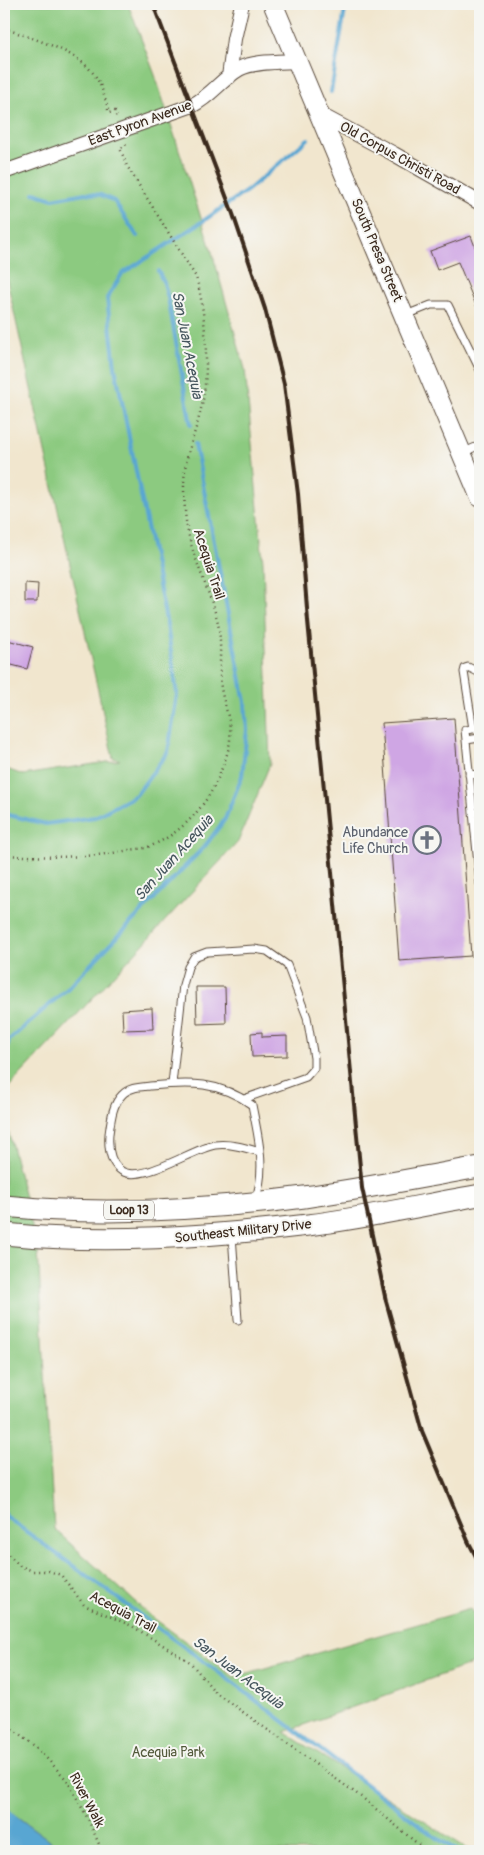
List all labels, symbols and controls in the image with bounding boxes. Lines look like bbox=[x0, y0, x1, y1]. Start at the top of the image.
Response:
street label: East Pyron Avenue bbox=[86, 96, 194, 150]
street label: Old Corpus Christi Road bbox=[337, 118, 463, 198]
street label: South Presa Street bbox=[348, 196, 407, 305]
water label: San Juan Acequia bbox=[167, 290, 207, 401]
street label: Acequia Trail bbox=[190, 526, 228, 602]
water label: San Juan Acequia bbox=[130, 810, 218, 905]
place label: Abundance Life Church bbox=[342, 824, 408, 857]
church icon: Abundance Life Church bbox=[412, 825, 442, 855]
road number: Loop 13 bbox=[104, 1200, 154, 1220]
street label: Southeast Military Drive bbox=[174, 1215, 312, 1247]
street label: Acequia Trail bbox=[87, 1587, 159, 1637]
water label: San Juan Acequia bbox=[189, 1633, 288, 1714]
park label: Acequia Park bbox=[131, 1744, 205, 1761]
street label: River Walk bbox=[65, 1770, 109, 1831]

